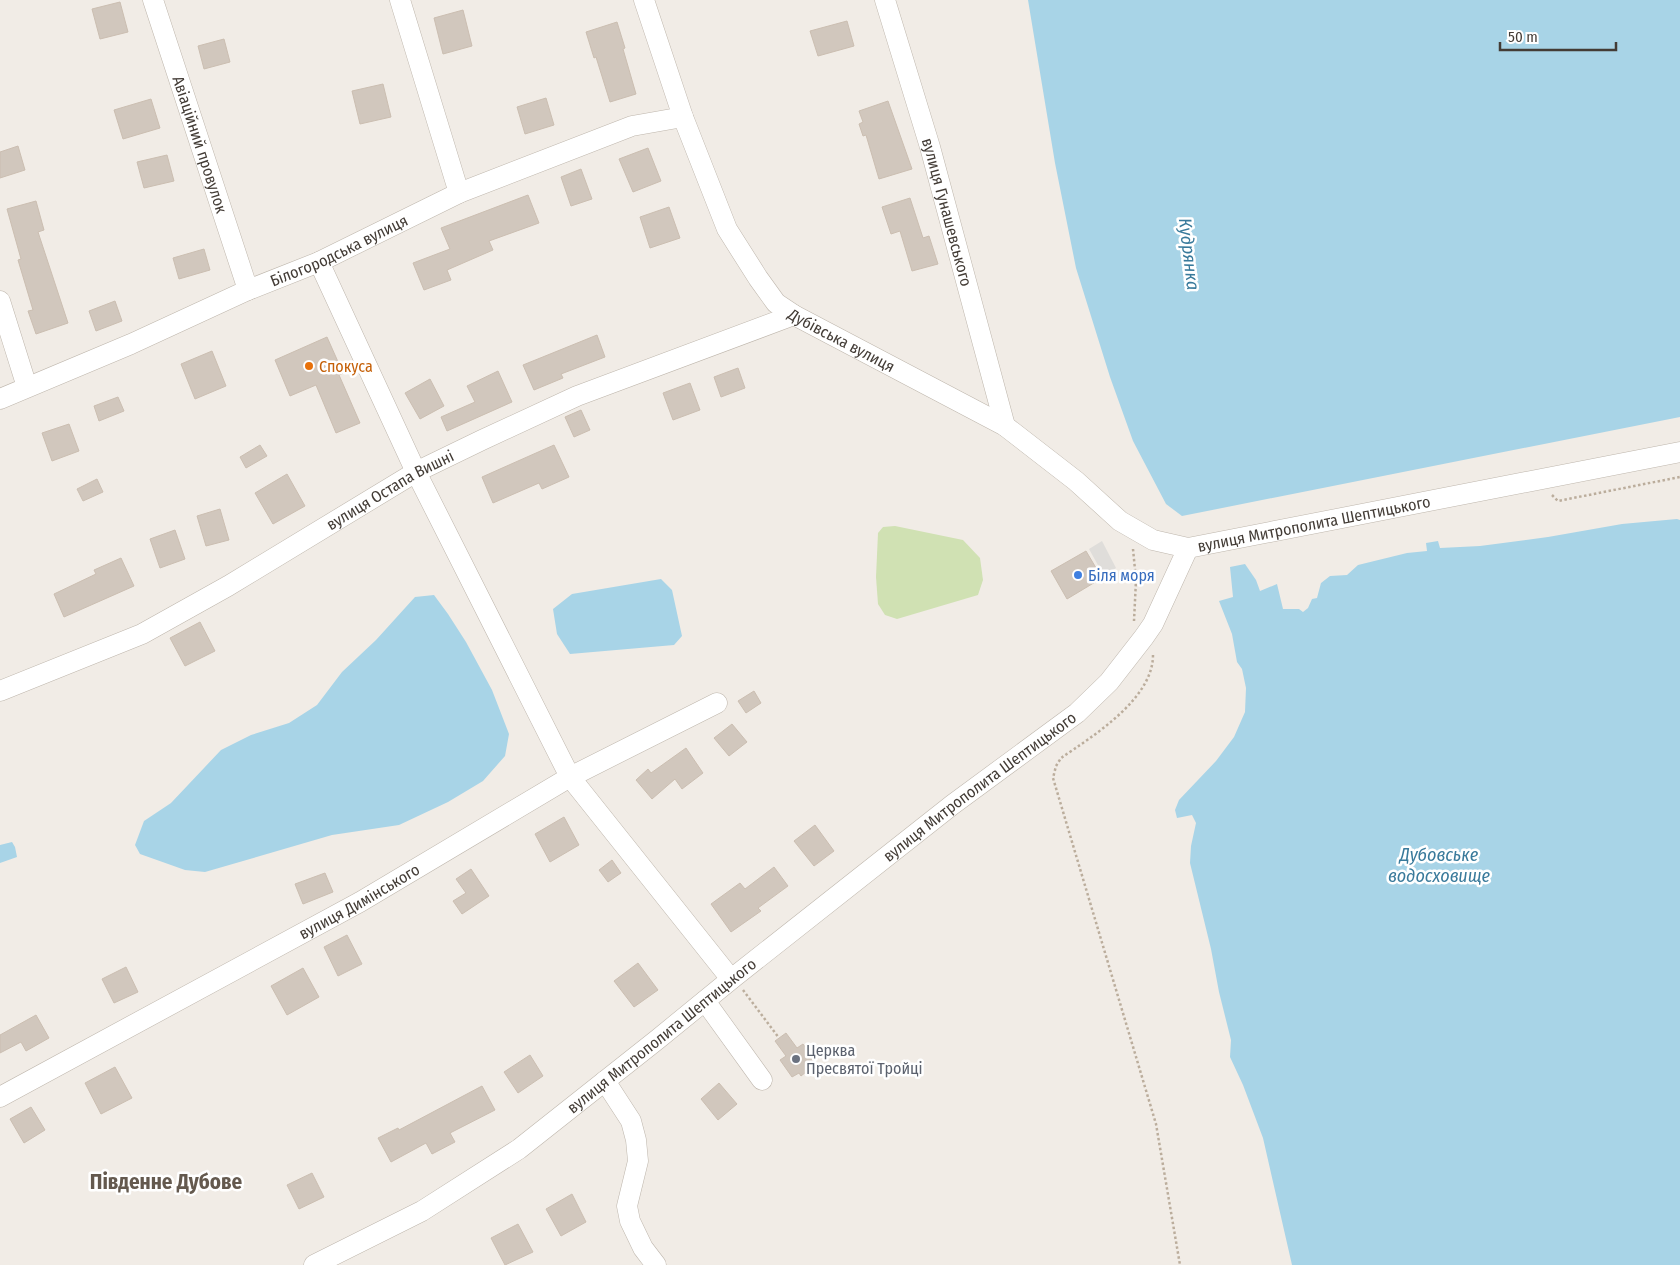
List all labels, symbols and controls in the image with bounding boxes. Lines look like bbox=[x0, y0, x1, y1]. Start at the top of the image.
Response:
scale bar bbox=[1500, 20, 1616, 52]
text: 50 m bbox=[1508, 28, 1538, 46]
street label: Авіаційний провулок bbox=[169, 73, 232, 216]
street label: вулиця Гунашевського bbox=[918, 135, 977, 288]
street label: Білогородська вулиця bbox=[267, 210, 411, 290]
water label: Кудрянка bbox=[1174, 217, 1204, 291]
street label: Дубівська вулиця bbox=[784, 304, 898, 376]
place label: Спокуса bbox=[319, 357, 373, 376]
marker: Спокуса bbox=[303, 360, 315, 372]
street label: вулиця Остапа Вишні bbox=[323, 446, 457, 534]
street label: вулиця Митрополита Шептицького bbox=[1196, 491, 1432, 555]
place label: Біля моря bbox=[1088, 566, 1155, 585]
marker: Біля моря bbox=[1072, 569, 1084, 581]
street label: вулиця Митрополита Шептицького bbox=[879, 708, 1080, 865]
water label: Дубовське водосховище bbox=[1388, 844, 1490, 887]
street label: вулиця Димінського bbox=[295, 859, 423, 943]
street label: вулиця Митрополита Шептицького bbox=[563, 954, 760, 1117]
place label: Церква Пресвятої Тройці bbox=[806, 1041, 923, 1078]
marker: Церква Пресвятої Тройці bbox=[790, 1053, 802, 1065]
district label: Південне Дубове bbox=[90, 1169, 243, 1195]

